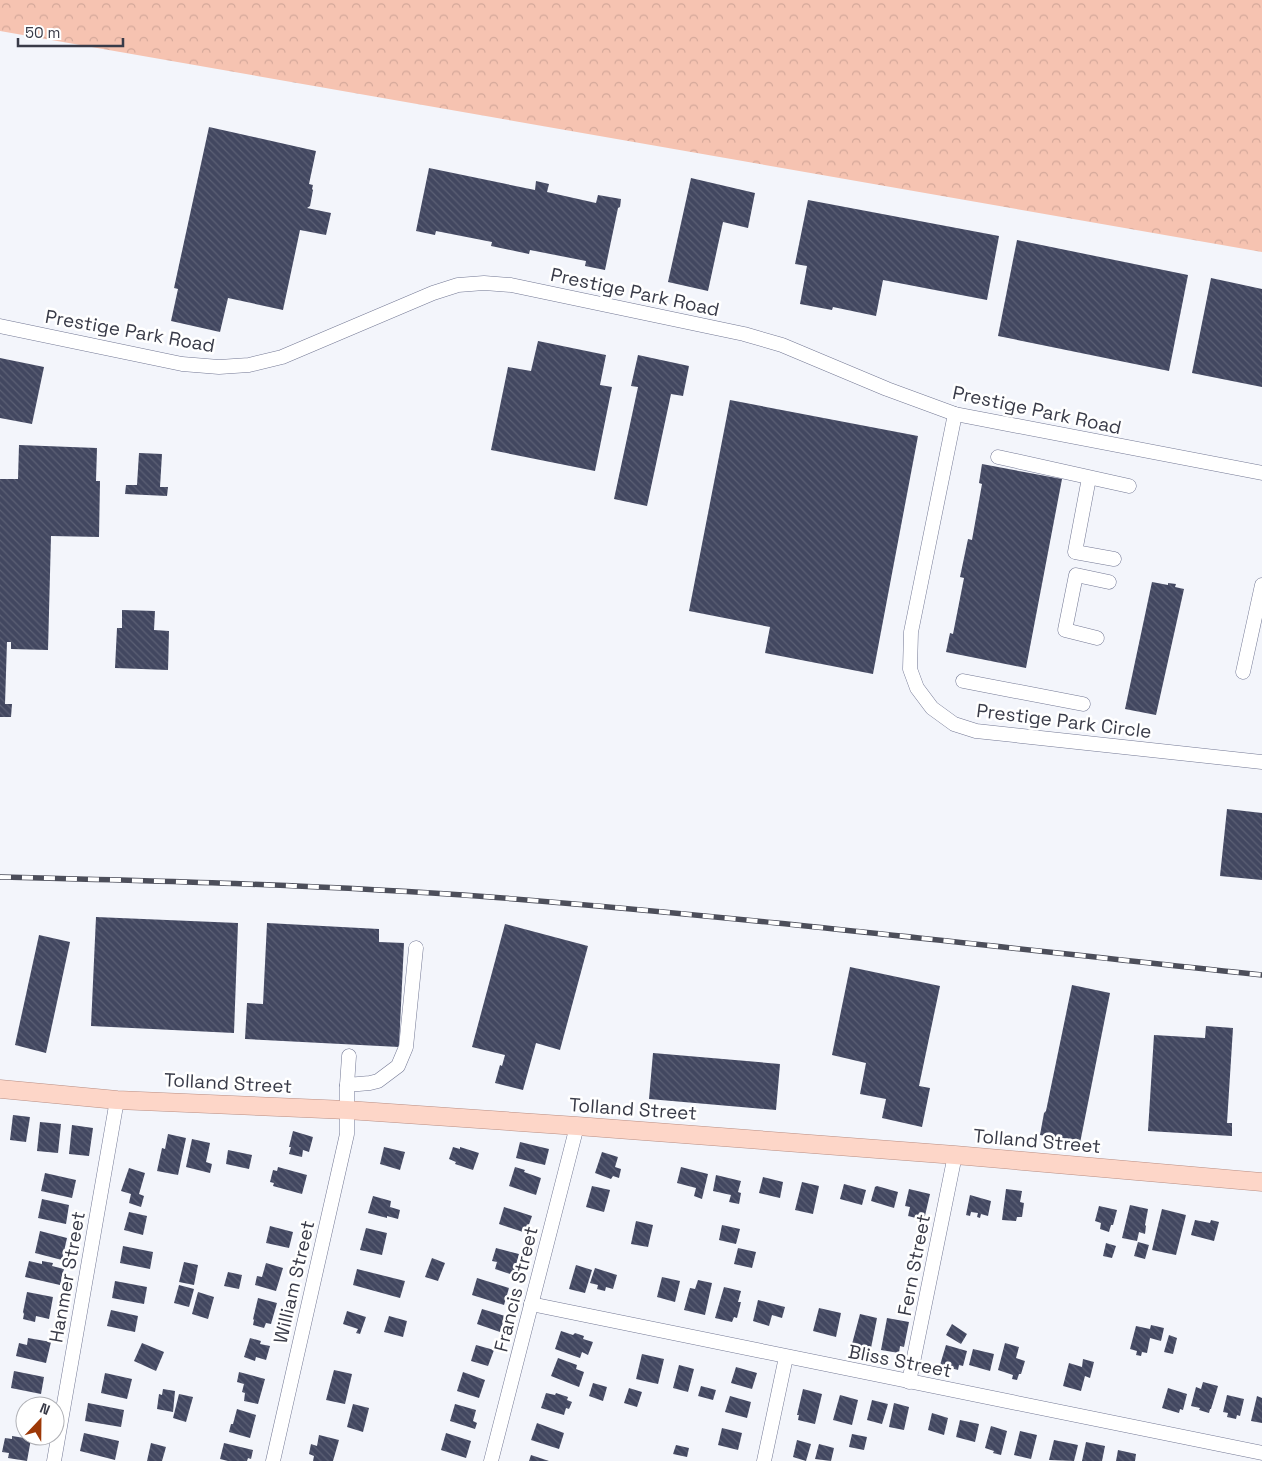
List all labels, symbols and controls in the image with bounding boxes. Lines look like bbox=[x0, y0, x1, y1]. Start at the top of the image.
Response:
scale bar bbox=[18, 15, 122, 47]
text: 50 m bbox=[25, 23, 60, 42]
street label: Prestige Park Road bbox=[548, 262, 722, 322]
street label: Prestige Park Road bbox=[43, 304, 217, 358]
street label: Prestige Park Road bbox=[950, 380, 1124, 440]
street label: Prestige Park Circle bbox=[975, 698, 1153, 744]
street label: Tolland Street bbox=[163, 1067, 293, 1099]
street label: Tolland Street bbox=[568, 1092, 698, 1126]
street label: Tolland Street bbox=[972, 1123, 1102, 1159]
street label: Hanmer Street bbox=[43, 1209, 91, 1345]
street label: Fern Street bbox=[892, 1212, 936, 1318]
street label: William Street bbox=[268, 1218, 320, 1346]
street label: Francis Street bbox=[488, 1224, 544, 1354]
street label: Bliss Street bbox=[846, 1339, 954, 1383]
north arrow bbox=[15, 1396, 65, 1446]
text: N bbox=[37, 1399, 53, 1419]

